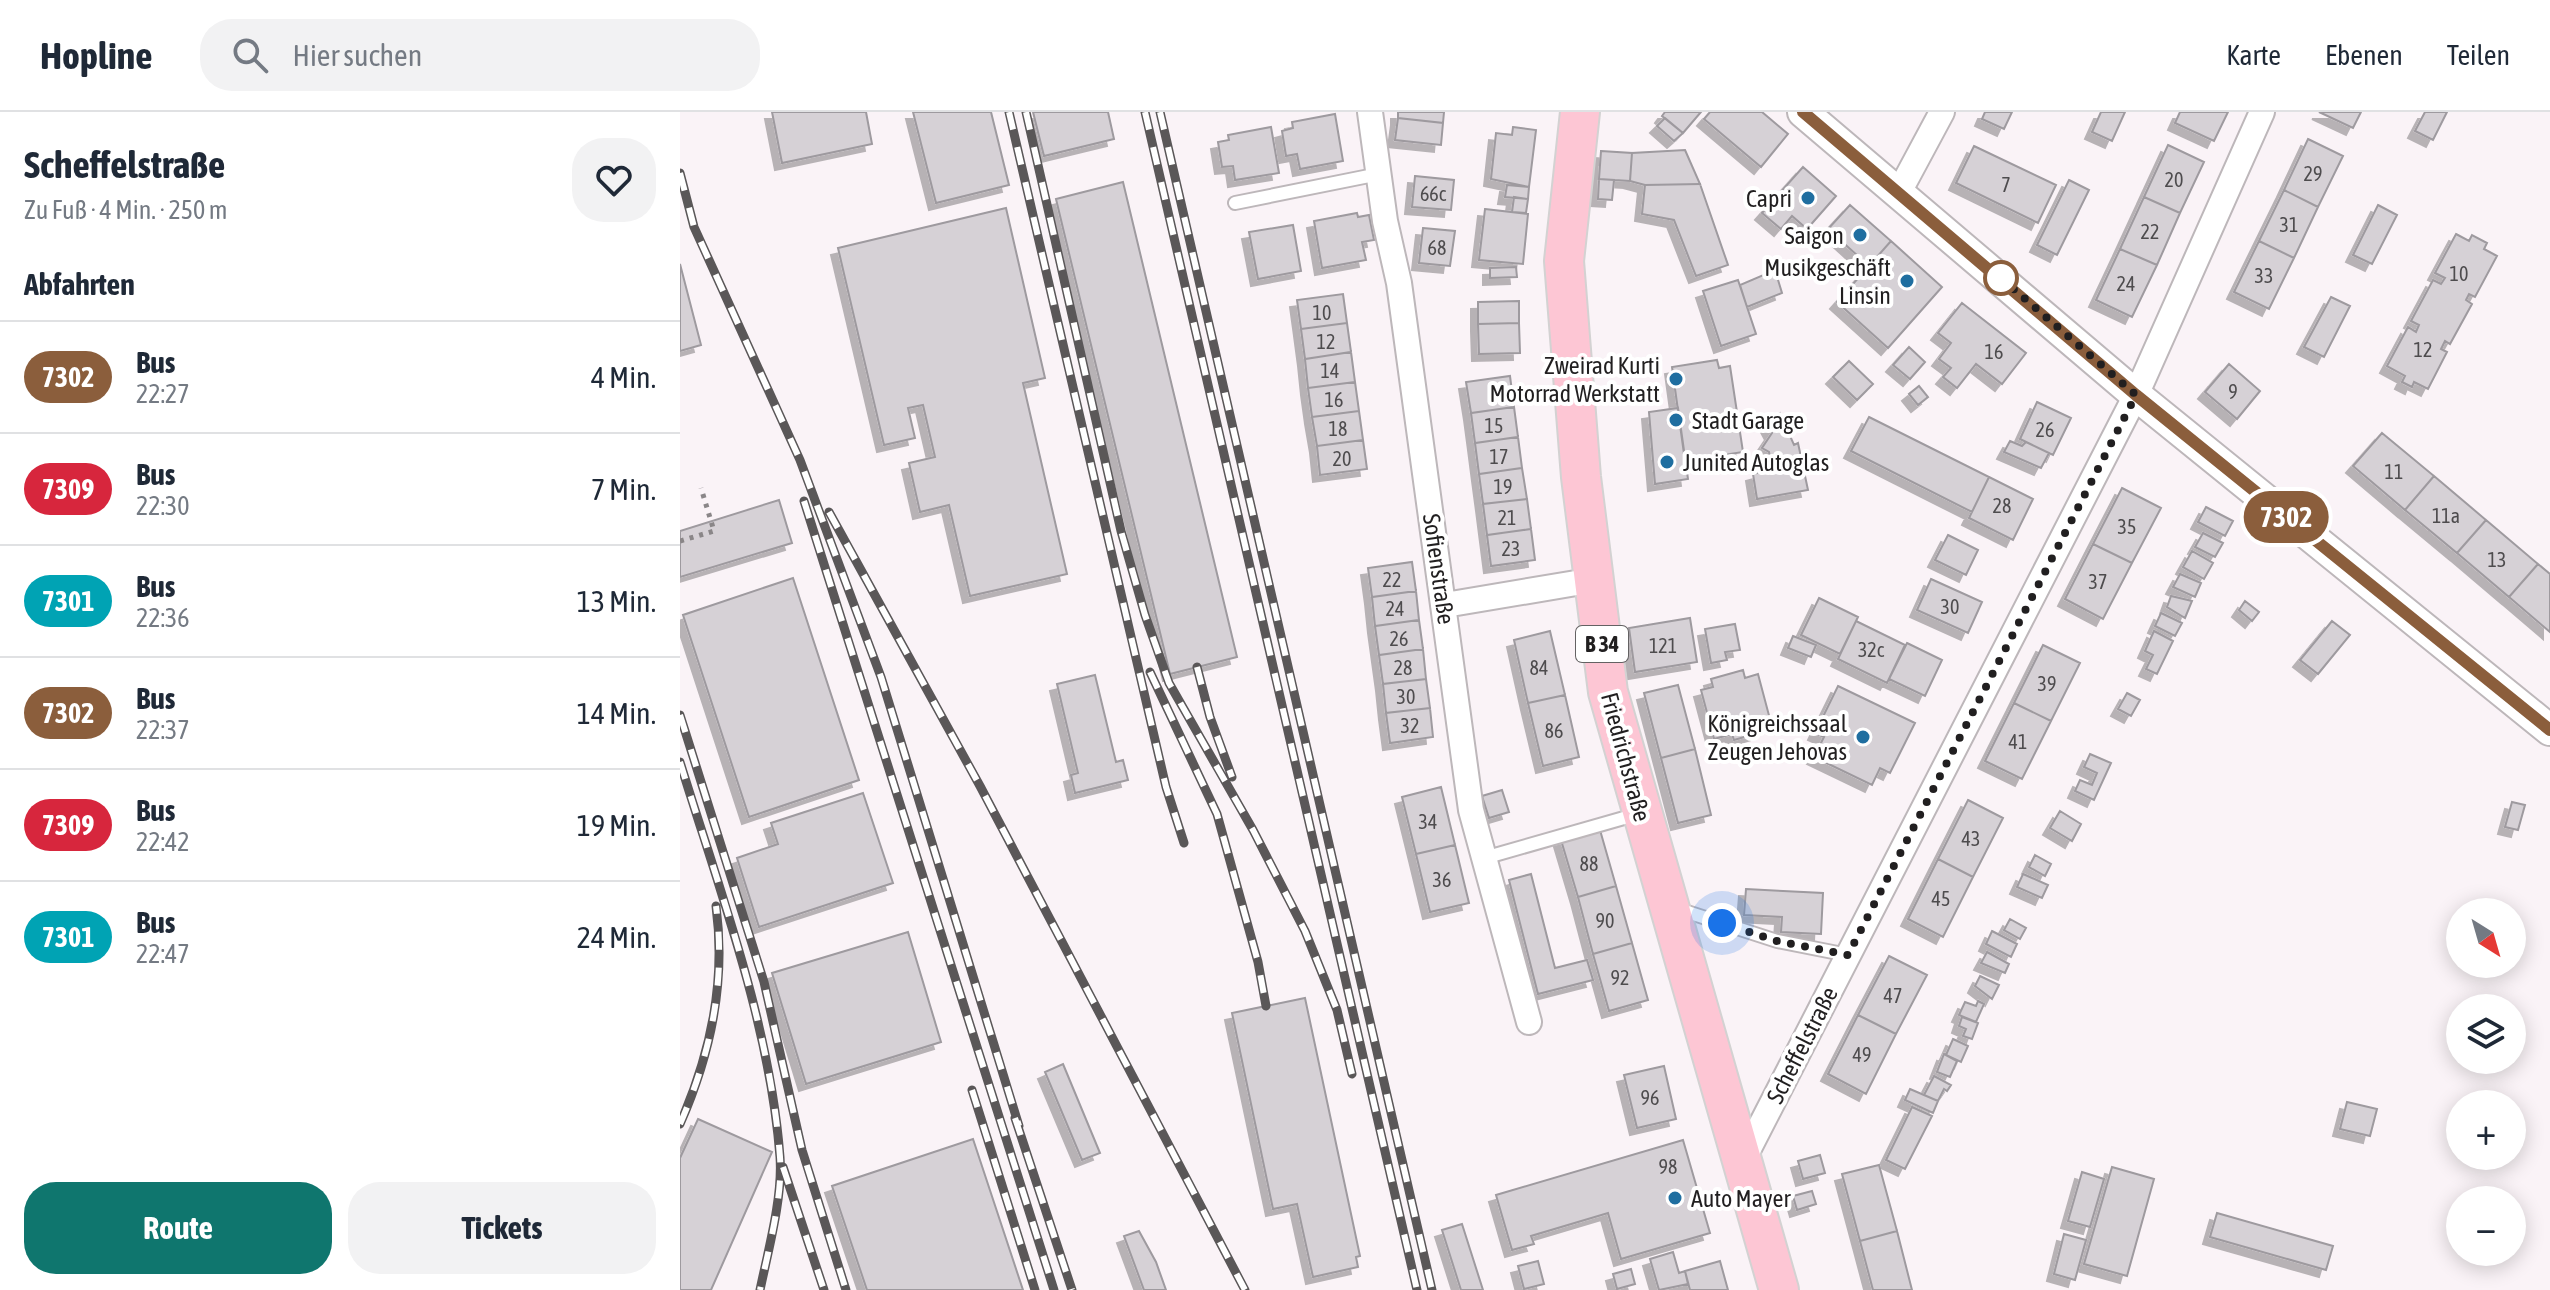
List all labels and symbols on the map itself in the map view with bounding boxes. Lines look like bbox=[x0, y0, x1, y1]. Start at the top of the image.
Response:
house number: 29 bbox=[2304, 162, 2322, 185]
house number: 20 bbox=[2165, 168, 2183, 191]
house number: 7 bbox=[2001, 173, 2011, 196]
house number: 66c bbox=[1420, 182, 1447, 205]
place label: Capri bbox=[1746, 185, 1792, 212]
marker: Capri bbox=[1799, 189, 1817, 207]
house number: 31 bbox=[2280, 213, 2298, 236]
house number: 22 bbox=[2141, 220, 2159, 243]
place label: Saigon bbox=[1784, 222, 1844, 249]
marker: Saigon bbox=[1851, 226, 1869, 244]
house number: 68 bbox=[1428, 236, 1446, 259]
place label: Musikgeschäft Linsin bbox=[1764, 254, 1891, 309]
unlabelled marker bbox=[1984, 261, 2018, 295]
house number: 10 bbox=[2450, 262, 2468, 285]
house number: 33 bbox=[2255, 264, 2273, 287]
marker: Musikgeschäft Linsin bbox=[1898, 272, 1916, 290]
house number: 24 bbox=[2117, 272, 2135, 295]
house number: 10 bbox=[1313, 301, 1331, 324]
house number: 12 bbox=[1317, 330, 1335, 353]
house number: 12 bbox=[2414, 338, 2432, 361]
house number: 16 bbox=[1985, 340, 2003, 363]
place label: Zweirad Kurti Motorrad Werkstatt bbox=[1490, 352, 1660, 407]
house number: 14 bbox=[1321, 359, 1339, 382]
marker: Zweirad Kurti Motorrad Werkstatt bbox=[1667, 370, 1685, 388]
house number: 9 bbox=[2228, 380, 2238, 403]
house number: 16 bbox=[1325, 388, 1343, 411]
place label: Stadt Garage bbox=[1692, 407, 1804, 434]
marker: Stadt Garage bbox=[1667, 411, 1685, 429]
house number: 15 bbox=[1485, 414, 1503, 437]
house number: 18 bbox=[1329, 417, 1347, 440]
house number: 26 bbox=[2036, 418, 2054, 441]
house number: 17 bbox=[1490, 445, 1508, 468]
house number: 20 bbox=[1333, 447, 1351, 470]
place label: Junited Autoglas bbox=[1683, 449, 1829, 476]
marker: Junited Autoglas bbox=[1658, 453, 1676, 471]
house number: 11 bbox=[2385, 460, 2403, 483]
house number: 19 bbox=[1494, 475, 1512, 498]
line badge: 7302 bbox=[2230, 491, 2342, 543]
house number: 28 bbox=[1993, 494, 2011, 517]
house number: 11a bbox=[2432, 504, 2460, 527]
house number: 21 bbox=[1498, 506, 1516, 529]
street label: Sofienstraße bbox=[1418, 512, 1460, 626]
house number: 35 bbox=[2118, 515, 2136, 538]
house number: 23 bbox=[1502, 537, 1520, 560]
house number: 13 bbox=[2488, 548, 2506, 571]
house number: 22 bbox=[1383, 568, 1401, 591]
house number: 37 bbox=[2089, 570, 2107, 593]
house number: 30 bbox=[1941, 595, 1959, 618]
house number: 24 bbox=[1386, 597, 1404, 620]
road number: B 34 bbox=[1576, 626, 1628, 662]
house number: 26 bbox=[1390, 627, 1408, 650]
house number: 121 bbox=[1649, 634, 1677, 657]
house number: 32c bbox=[1858, 638, 1885, 661]
house number: 28 bbox=[1394, 656, 1412, 679]
house number: 84 bbox=[1530, 656, 1548, 679]
house number: 39 bbox=[2038, 672, 2056, 695]
house number: 30 bbox=[1397, 685, 1415, 708]
street label: Friedrichstraße bbox=[1596, 690, 1656, 824]
place label: Königreichssaal Zeugen Jehovas bbox=[1707, 710, 1848, 765]
house number: 32 bbox=[1401, 714, 1419, 737]
house number: 86 bbox=[1545, 719, 1563, 742]
marker: Königreichssaal Zeugen Jehovas bbox=[1854, 728, 1872, 746]
house number: 41 bbox=[2009, 730, 2027, 753]
house number: 34 bbox=[1419, 810, 1437, 833]
house number: 43 bbox=[1962, 827, 1980, 850]
house number: 88 bbox=[1580, 852, 1598, 875]
house number: 36 bbox=[1433, 868, 1451, 891]
house number: 45 bbox=[1932, 887, 1950, 910]
north arrow bbox=[2446, 898, 2526, 978]
your location bbox=[1702, 903, 1742, 943]
house number: 90 bbox=[1596, 909, 1614, 932]
house number: 92 bbox=[1611, 966, 1629, 989]
street label: Scheffelstraße bbox=[1761, 982, 1843, 1108]
house number: 47 bbox=[1884, 984, 1902, 1007]
house number: 49 bbox=[1853, 1043, 1871, 1066]
house number: 96 bbox=[1641, 1086, 1659, 1109]
house number: 98 bbox=[1659, 1155, 1677, 1178]
place label: Auto Mayer bbox=[1691, 1185, 1791, 1212]
marker: Auto Mayer bbox=[1666, 1189, 1684, 1207]

